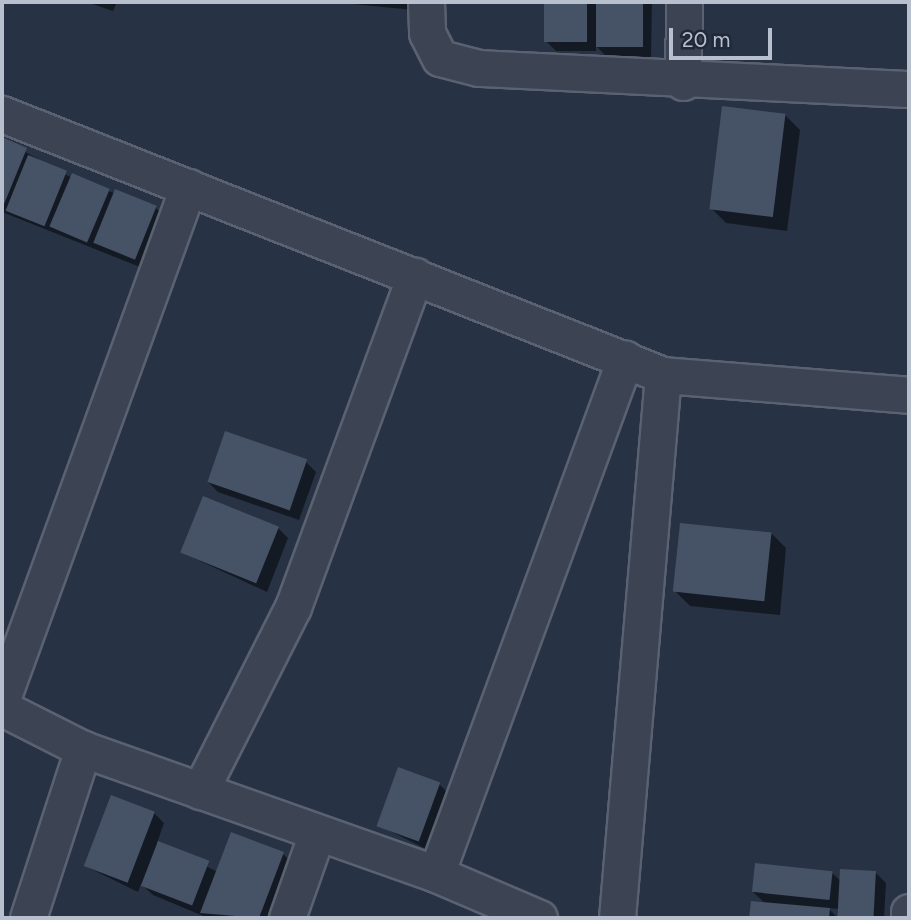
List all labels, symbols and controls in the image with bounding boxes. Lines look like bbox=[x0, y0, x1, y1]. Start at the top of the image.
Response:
scale bar bbox=[673, 14, 776, 58]
text: 20 m bbox=[682, 27, 730, 52]

